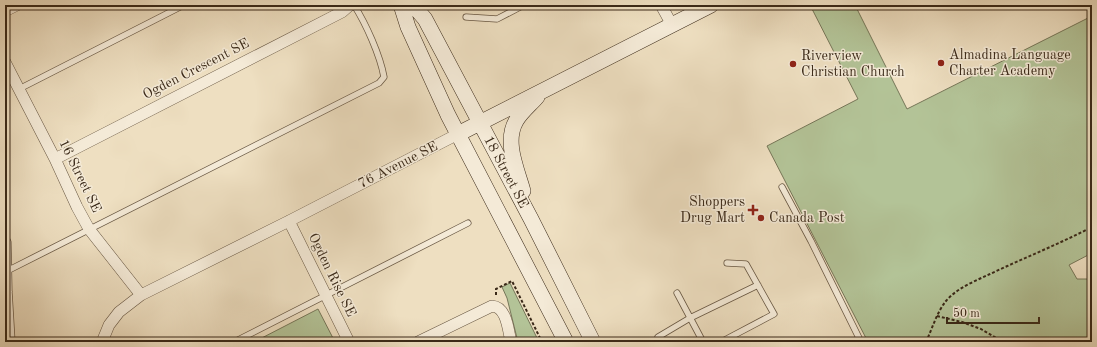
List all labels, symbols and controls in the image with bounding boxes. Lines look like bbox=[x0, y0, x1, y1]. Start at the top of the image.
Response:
street label: Ogden Crescent SE bbox=[140, 36, 252, 102]
place label: Almadina Language Charter Academy bbox=[949, 48, 1071, 78]
place label: Riverview Christian Church bbox=[801, 49, 905, 79]
marker: Almadina Language Charter Academy bbox=[936, 58, 946, 68]
marker: Riverview Christian Church bbox=[788, 59, 798, 69]
street label: 18 Street SE bbox=[481, 134, 531, 210]
street label: 16 Street SE bbox=[56, 137, 104, 215]
street label: 76 Avenue SE bbox=[356, 139, 440, 191]
place label: Shoppers Drug Mart bbox=[680, 195, 745, 225]
marker: Shoppers Drug Mart bbox=[748, 205, 758, 215]
place label: Canada Post bbox=[769, 211, 845, 225]
marker: Canada Post bbox=[756, 213, 766, 223]
street label: Ogden Rise SE bbox=[306, 231, 358, 319]
scale bar bbox=[947, 299, 1039, 325]
text: 50 m bbox=[953, 307, 980, 320]

